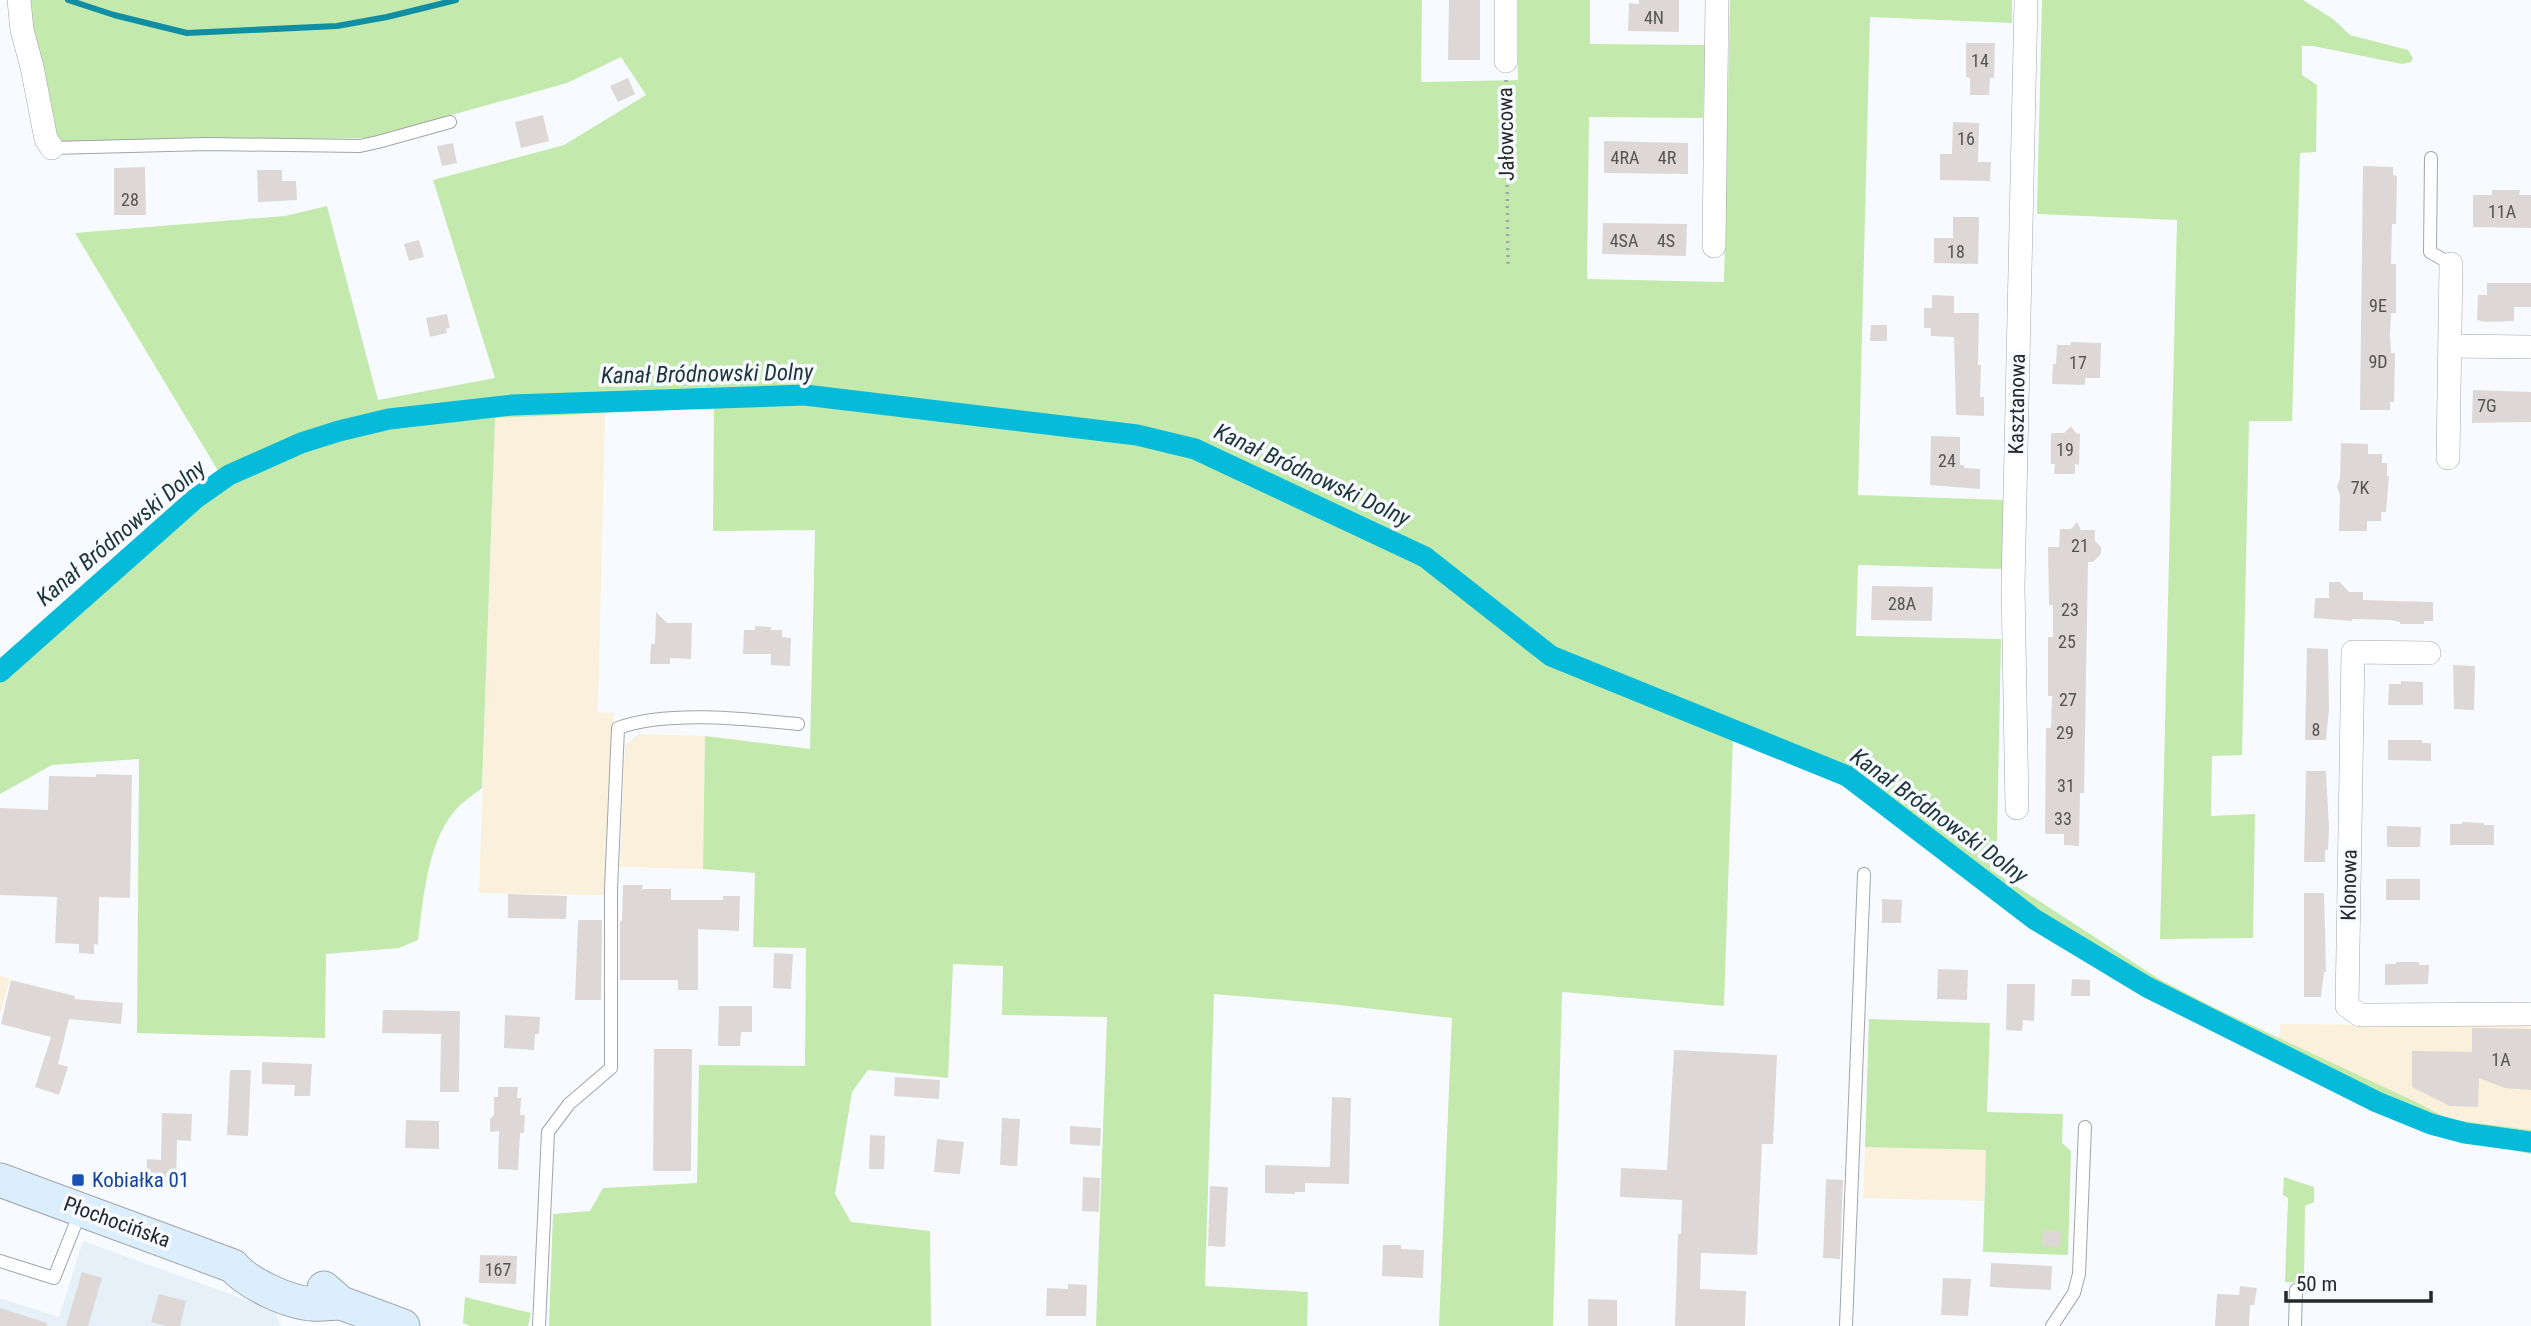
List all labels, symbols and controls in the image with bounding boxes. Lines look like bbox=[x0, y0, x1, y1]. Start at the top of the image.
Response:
house number: 4N bbox=[1644, 7, 1664, 28]
house number: 14 bbox=[1971, 50, 1989, 71]
street label: Jałowcowa bbox=[1493, 87, 1519, 181]
house number: 16 bbox=[1957, 128, 1975, 149]
house number: 4RA bbox=[1611, 147, 1640, 168]
house number: 4R bbox=[1658, 147, 1677, 168]
house number: 28 bbox=[121, 189, 139, 210]
house number: 11A bbox=[2488, 201, 2517, 222]
house number: 4SA bbox=[1610, 230, 1639, 251]
house number: 4S bbox=[1657, 230, 1675, 251]
house number: 18 bbox=[1947, 241, 1965, 262]
house number: 9E bbox=[2369, 295, 2387, 316]
house number: 9D bbox=[2368, 351, 2388, 372]
house number: 17 bbox=[2069, 352, 2087, 373]
street label: Kasztanowa bbox=[2004, 353, 2030, 455]
water label: Kanał Bródnowski Dolny bbox=[601, 359, 814, 389]
house number: 7G bbox=[2477, 395, 2497, 416]
water label: Kanał Bródnowski Dolny bbox=[1210, 418, 1415, 532]
house number: 19 bbox=[2056, 439, 2074, 460]
house number: 24 bbox=[1938, 450, 1956, 471]
water label: Kanał Bródnowski Dolny bbox=[31, 454, 212, 612]
house number: 7K bbox=[2351, 477, 2370, 498]
house number: 21 bbox=[2071, 535, 2089, 556]
house number: 28A bbox=[1888, 593, 1917, 614]
house number: 23 bbox=[2061, 599, 2079, 620]
house number: 25 bbox=[2058, 631, 2076, 652]
house number: 27 bbox=[2059, 689, 2077, 710]
house number: 8 bbox=[2312, 719, 2320, 740]
house number: 29 bbox=[2056, 722, 2074, 743]
water label: Kanał Bródnowski Dolny bbox=[1845, 743, 2033, 890]
house number: 31 bbox=[2057, 775, 2075, 796]
house number: 33 bbox=[2054, 808, 2072, 829]
street label: Klonowa bbox=[2336, 849, 2362, 921]
house number: 1A bbox=[2491, 1049, 2511, 1070]
place label: Kobiałka 01 bbox=[92, 1168, 189, 1192]
marker: Kobiałka 01 bbox=[70, 1172, 86, 1188]
street label: Płochocińska bbox=[60, 1192, 174, 1252]
house number: 167 bbox=[485, 1259, 511, 1280]
scale bar bbox=[2286, 1260, 2431, 1304]
text: 50 m bbox=[2296, 1272, 2337, 1296]

